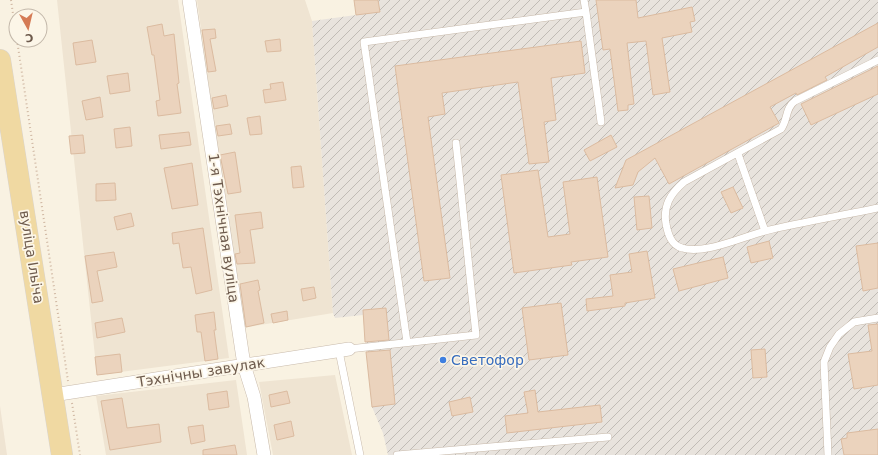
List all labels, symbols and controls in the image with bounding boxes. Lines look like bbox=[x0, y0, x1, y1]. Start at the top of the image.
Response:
north arrow bbox=[8, 8, 48, 48]
text: С bbox=[24, 30, 34, 44]
street label: 1-я Тэхнічная вуліца bbox=[206, 152, 242, 304]
street label: вуліца Ільіча bbox=[17, 209, 47, 305]
place label: Светофор bbox=[451, 352, 524, 368]
street label: Тэхнічны завулак bbox=[135, 354, 266, 390]
marker: Светофор bbox=[438, 355, 448, 365]

